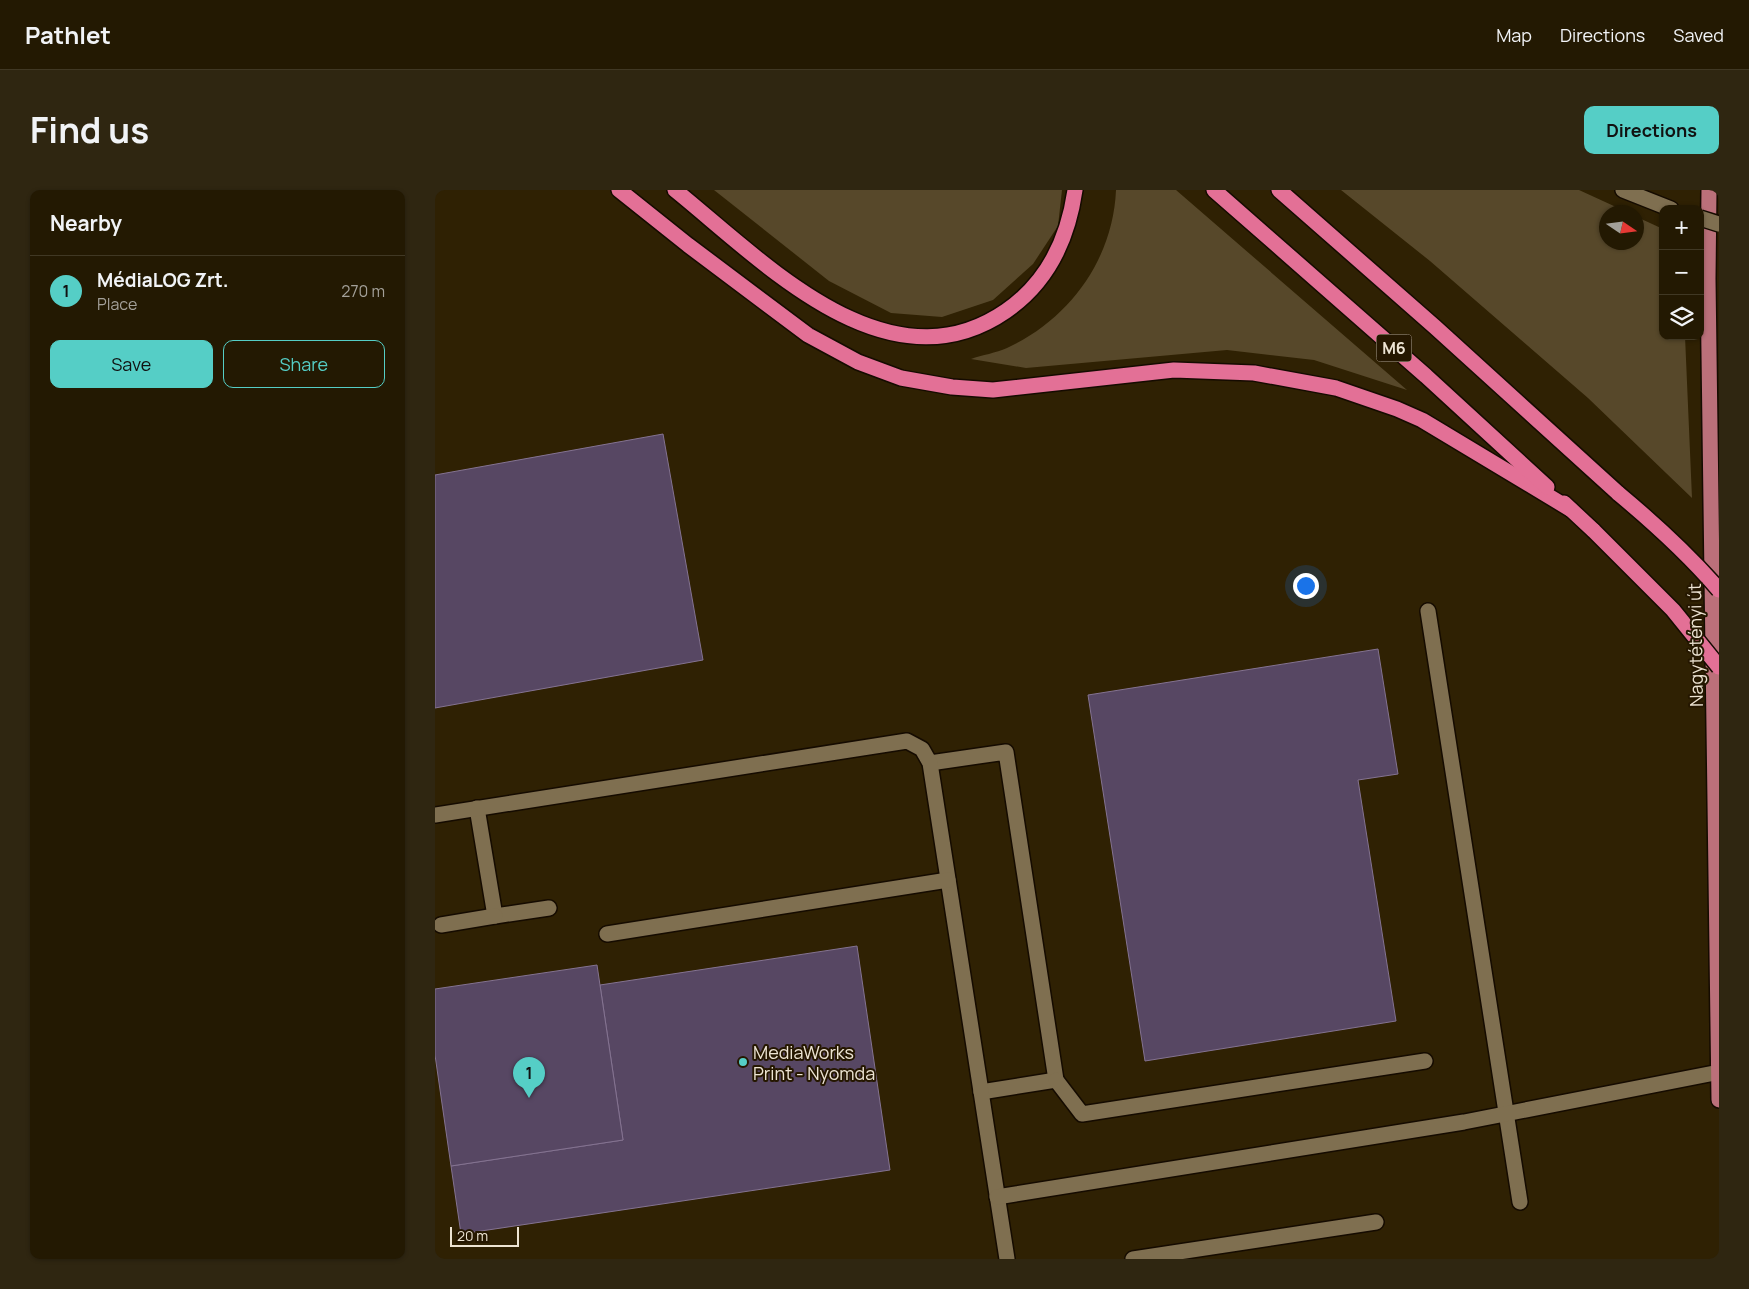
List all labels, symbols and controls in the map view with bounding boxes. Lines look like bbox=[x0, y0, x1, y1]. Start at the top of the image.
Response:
text: Pathlet bbox=[25, 18, 111, 51]
text: Map bbox=[1496, 23, 1532, 47]
text: Directions bbox=[1560, 23, 1645, 47]
text: Saved bbox=[1673, 23, 1724, 47]
text: Find us bbox=[30, 106, 149, 154]
button: Directions bbox=[1584, 106, 1719, 154]
north arrow bbox=[1599, 205, 1644, 250]
map controls bbox=[1659, 205, 1704, 340]
button: + bbox=[1659, 205, 1704, 250]
text: Nearby bbox=[50, 209, 122, 237]
button: − bbox=[1659, 250, 1704, 295]
text: MédiaLOG Zrt. bbox=[97, 267, 229, 293]
text: 1 bbox=[62, 280, 70, 302]
text: 270 m bbox=[341, 280, 385, 302]
text: Place bbox=[97, 293, 137, 315]
button: layers bbox=[1659, 295, 1704, 340]
road number: M6 bbox=[1377, 334, 1411, 362]
button: Save bbox=[50, 340, 213, 388]
button: Share bbox=[223, 340, 385, 388]
your location bbox=[1293, 573, 1319, 599]
street label: Nagytétényi út bbox=[1682, 583, 1708, 707]
place label: MediaWorks Print - Nyomda bbox=[753, 1040, 875, 1085]
marker: MediaWorks Print - Nyomda bbox=[737, 1056, 749, 1068]
pin: 1 bbox=[513, 1057, 545, 1098]
scale bar bbox=[450, 1224, 519, 1247]
text: 20 m bbox=[457, 1226, 488, 1245]

